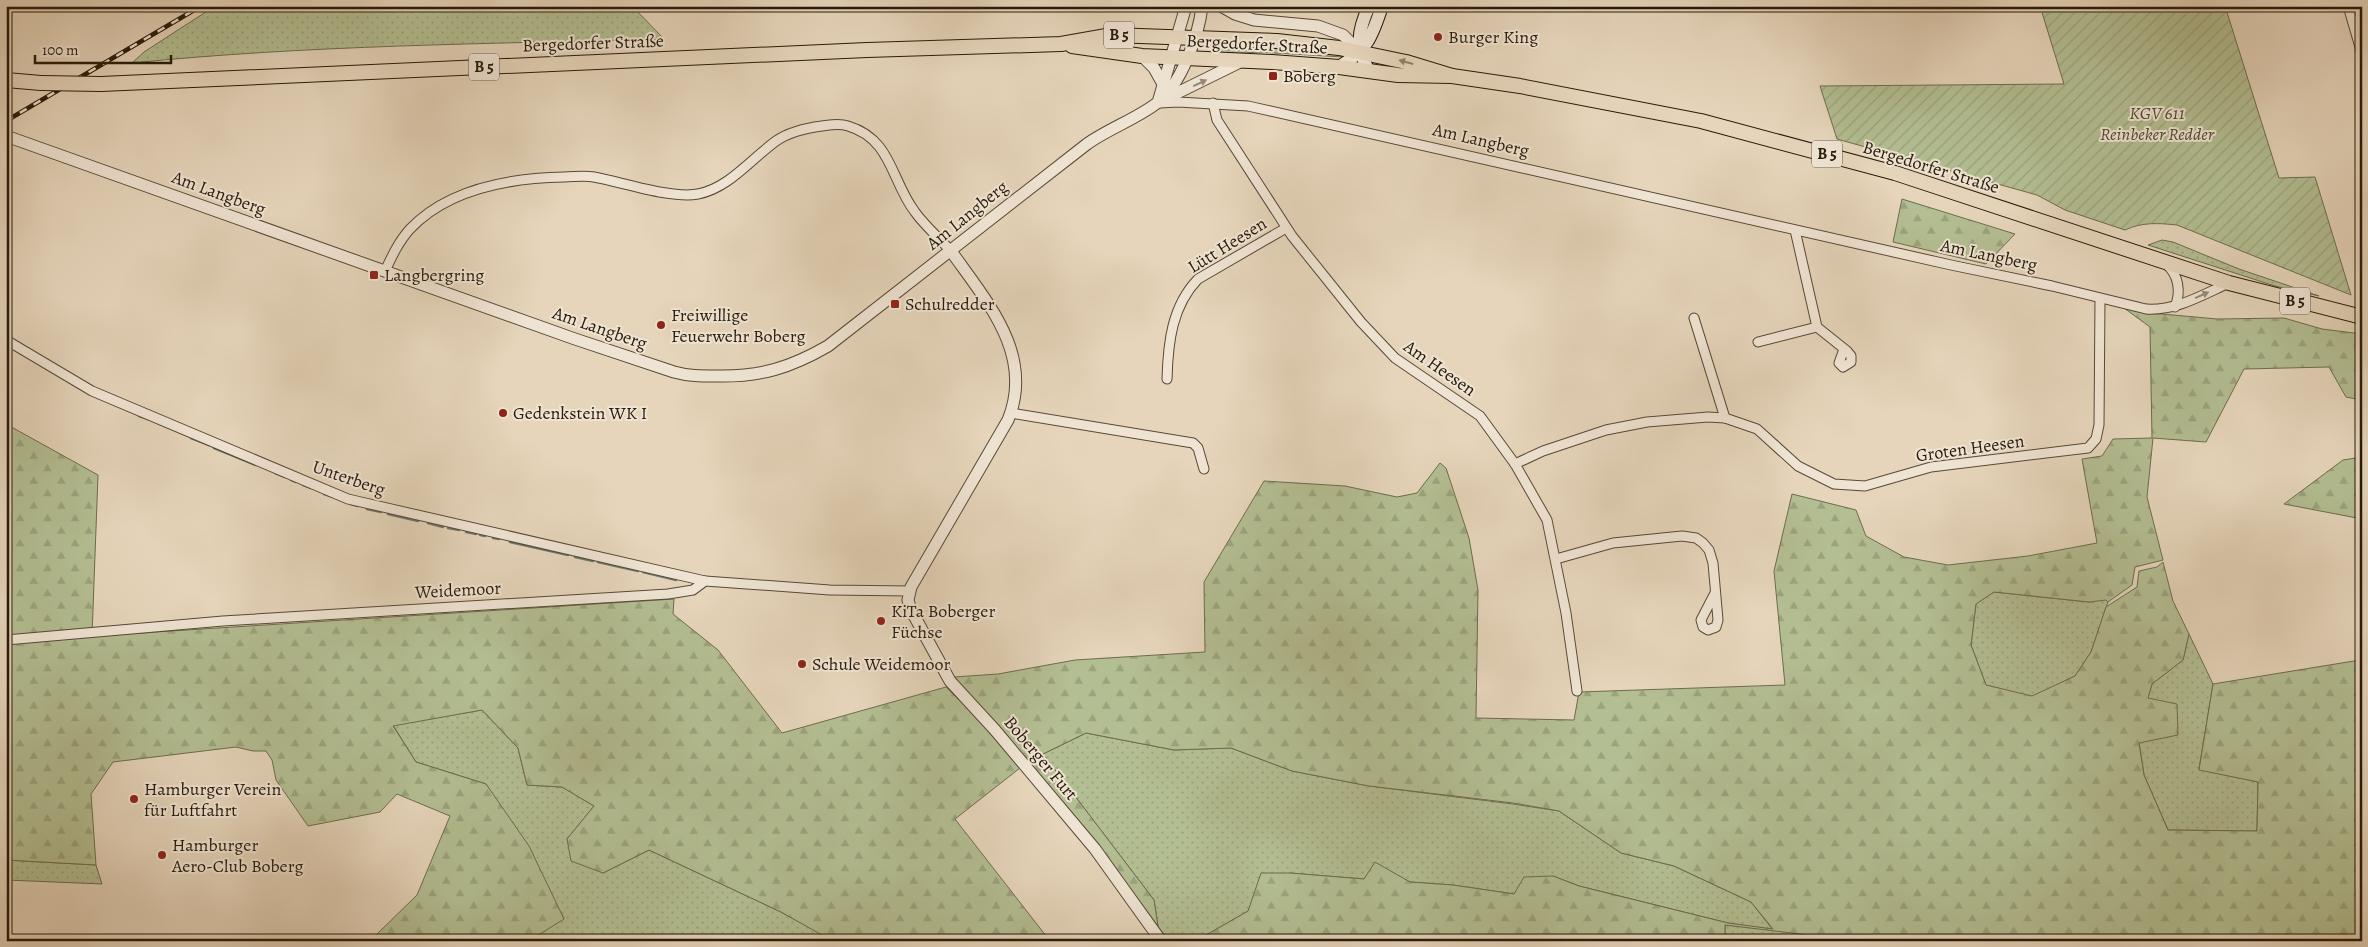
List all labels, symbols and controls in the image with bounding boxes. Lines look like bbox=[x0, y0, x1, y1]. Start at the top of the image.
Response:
road number: B 5 bbox=[1104, 22, 1134, 48]
place label: Burger King bbox=[1448, 25, 1538, 49]
street label: Bergedorfer Straße bbox=[1186, 28, 1328, 60]
street label: Bergedorfer Straße bbox=[522, 29, 664, 57]
marker: Burger King bbox=[1432, 31, 1444, 43]
scale bar bbox=[35, 32, 171, 64]
text: 100 m bbox=[42, 40, 79, 60]
road number: B 5 bbox=[469, 54, 499, 80]
one-way arrow bbox=[1398, 58, 1413, 66]
place label: Boberg bbox=[1283, 64, 1336, 88]
marker: Boberg bbox=[1267, 70, 1279, 82]
one-way arrow bbox=[1193, 79, 1207, 87]
park label: KGV 611 Reinbeker Redder bbox=[2100, 101, 2215, 146]
street label: Am Langberg bbox=[1429, 117, 1532, 163]
street label: Bergedorfer Straße bbox=[1860, 135, 2002, 199]
road number: B 5 bbox=[1812, 140, 1842, 168]
street label: Am Langberg bbox=[168, 165, 269, 221]
street label: Am Langberg bbox=[921, 175, 1013, 256]
street label: Lütt Heesen bbox=[1183, 211, 1271, 279]
street label: Am Langberg bbox=[1937, 233, 2040, 277]
place label: Langbergring bbox=[384, 263, 484, 287]
marker: Langbergring bbox=[368, 269, 380, 281]
road number: B 5 bbox=[2280, 288, 2310, 314]
one-way arrow bbox=[2195, 291, 2209, 299]
place label: Schulredder bbox=[905, 292, 995, 316]
marker: Schulredder bbox=[889, 298, 901, 310]
street label: Am Langberg bbox=[549, 300, 650, 355]
place label: Freiwillige Feuerwehr Boberg bbox=[671, 303, 806, 348]
marker: Freiwillige Feuerwehr Boberg bbox=[655, 319, 667, 331]
street label: Am Heesen bbox=[1398, 334, 1481, 402]
place label: Gedenkstein WK I bbox=[513, 401, 647, 425]
marker: Gedenkstein WK I bbox=[497, 407, 509, 419]
street label: Groten Heesen bbox=[1914, 428, 2026, 467]
street label: Unterberg bbox=[309, 454, 389, 502]
street label: Weidemoor bbox=[413, 576, 502, 604]
place label: KiTa Boberger Füchse bbox=[891, 599, 995, 644]
marker: KiTa Boberger Füchse bbox=[875, 615, 887, 627]
place label: Schule Weidemoor bbox=[812, 652, 950, 676]
marker: Schule Weidemoor bbox=[796, 658, 808, 670]
street label: Boberger Furt bbox=[999, 711, 1083, 805]
place label: Hamburger Verein für Luftfahrt bbox=[144, 777, 281, 822]
marker: Hamburger Verein für Luftfahrt bbox=[128, 793, 140, 805]
place label: Hamburger Aero-Club Boberg bbox=[171, 833, 304, 878]
marker: Hamburger Aero-Club Boberg bbox=[156, 849, 168, 861]

